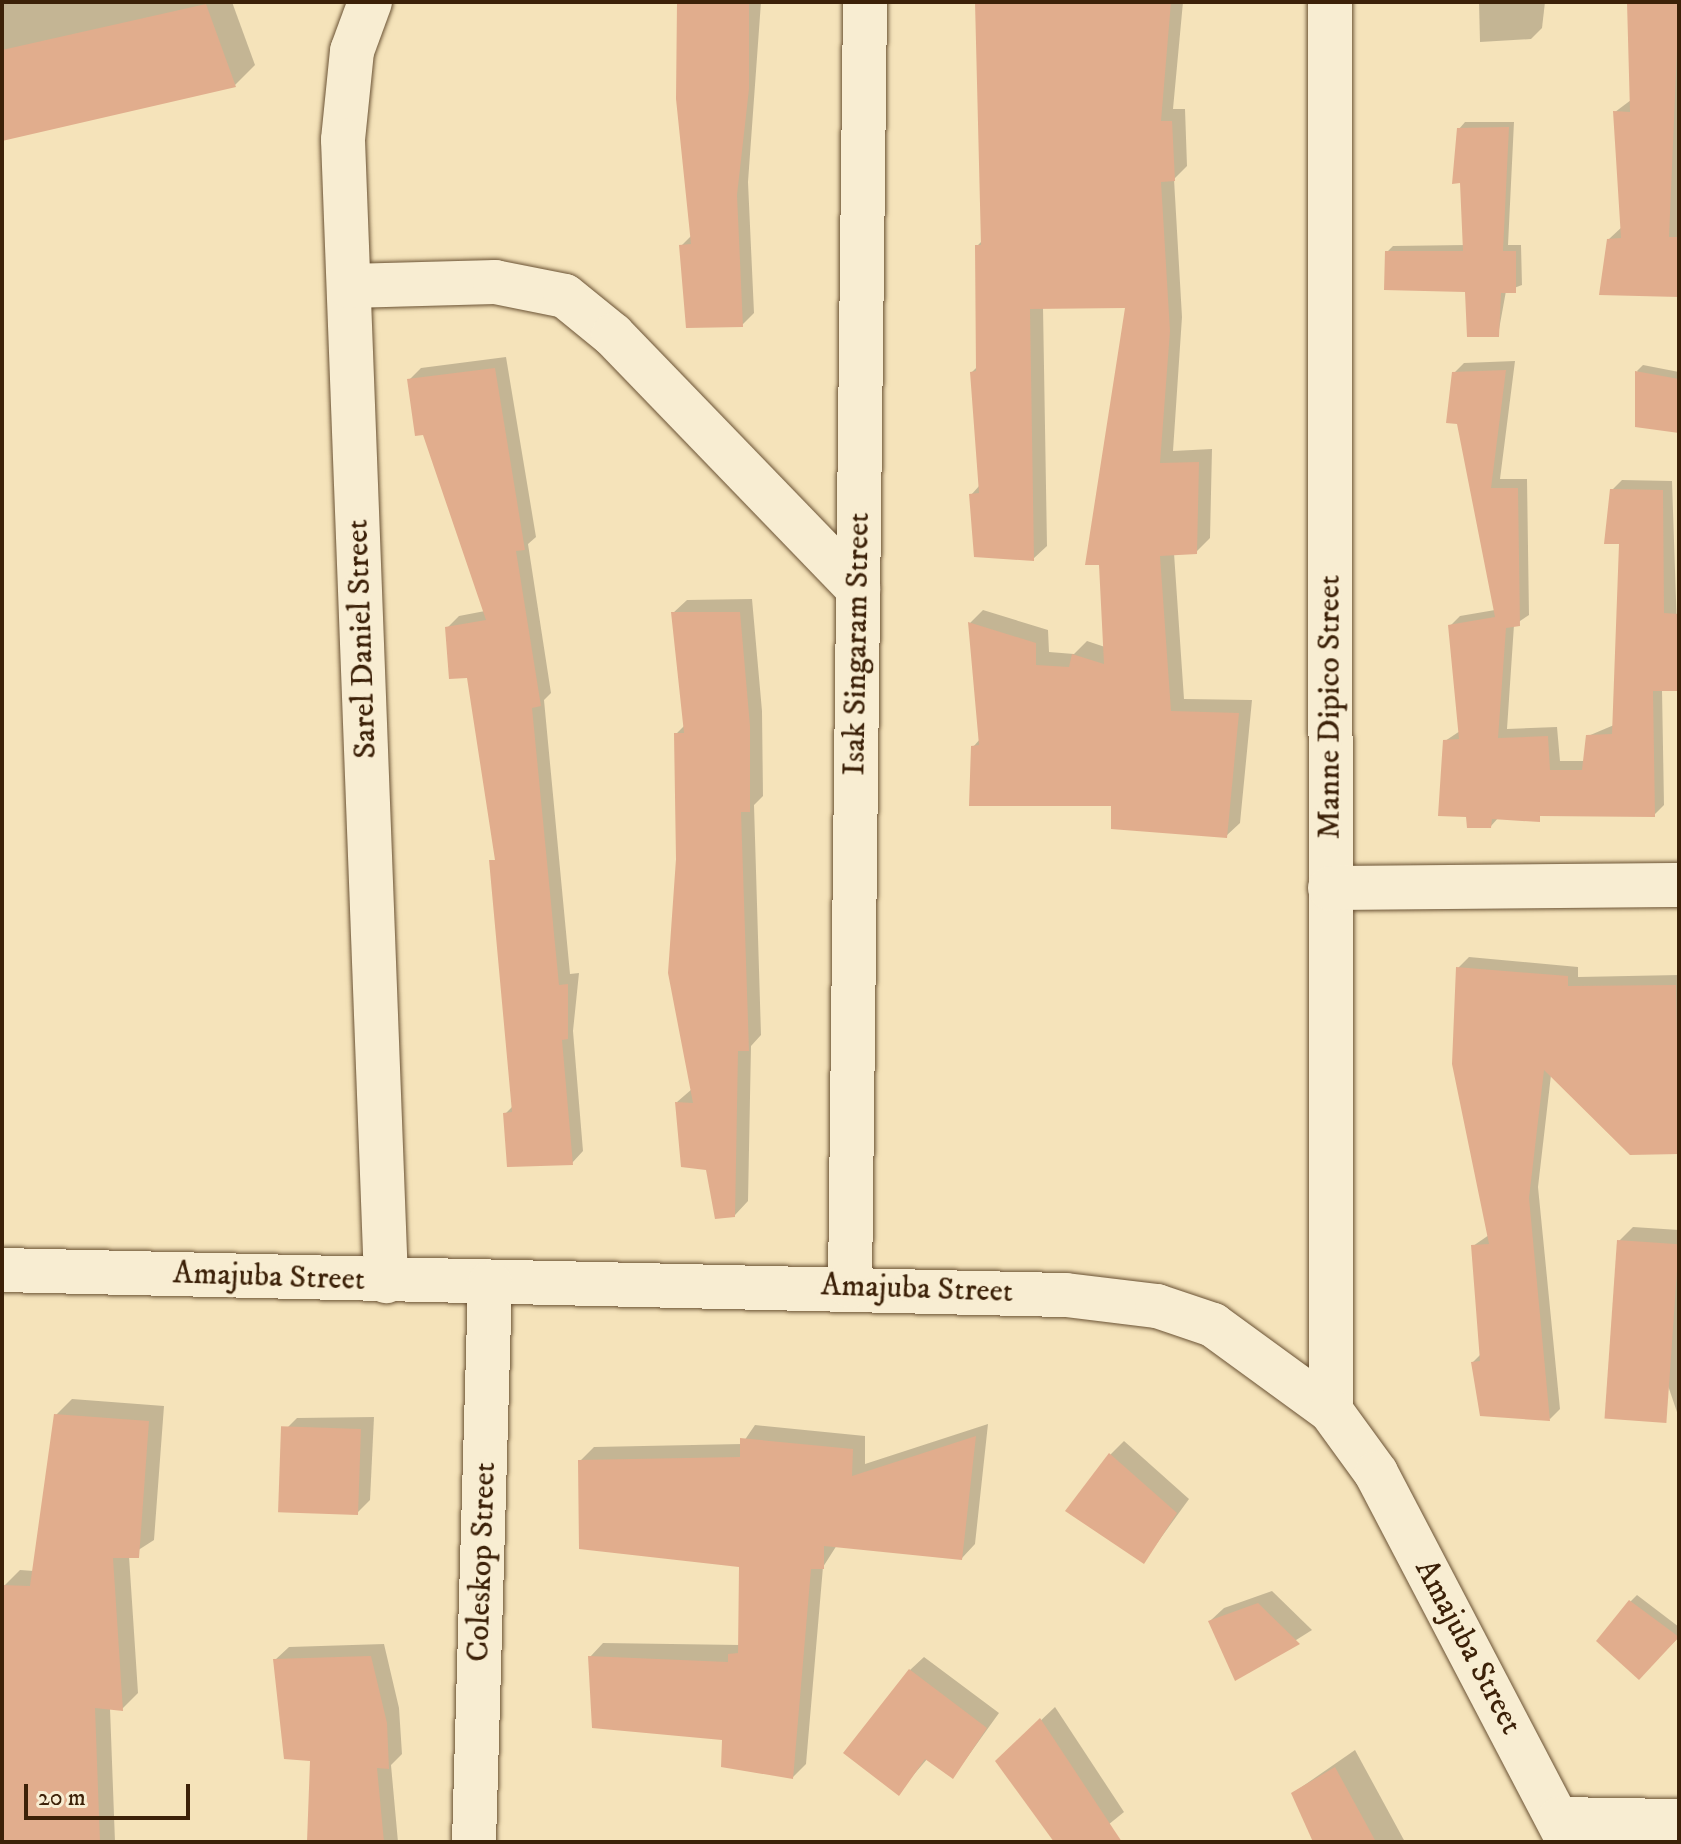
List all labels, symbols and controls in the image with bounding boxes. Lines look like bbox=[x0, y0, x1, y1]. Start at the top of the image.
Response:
street label: Isak Singaram Street bbox=[836, 512, 878, 776]
street label: Sarel Daniel Street bbox=[339, 518, 385, 760]
street label: Manne Dipico Street bbox=[1311, 575, 1349, 839]
street label: Amajuba Street bbox=[172, 1254, 366, 1300]
street label: Amajuba Street bbox=[820, 1266, 1014, 1312]
street label: Coleskop Street bbox=[459, 1461, 505, 1663]
street label: Amajuba Street bbox=[1406, 1553, 1530, 1741]
scale bar bbox=[28, 1768, 194, 1818]
text: 20 m bbox=[38, 1783, 86, 1813]

